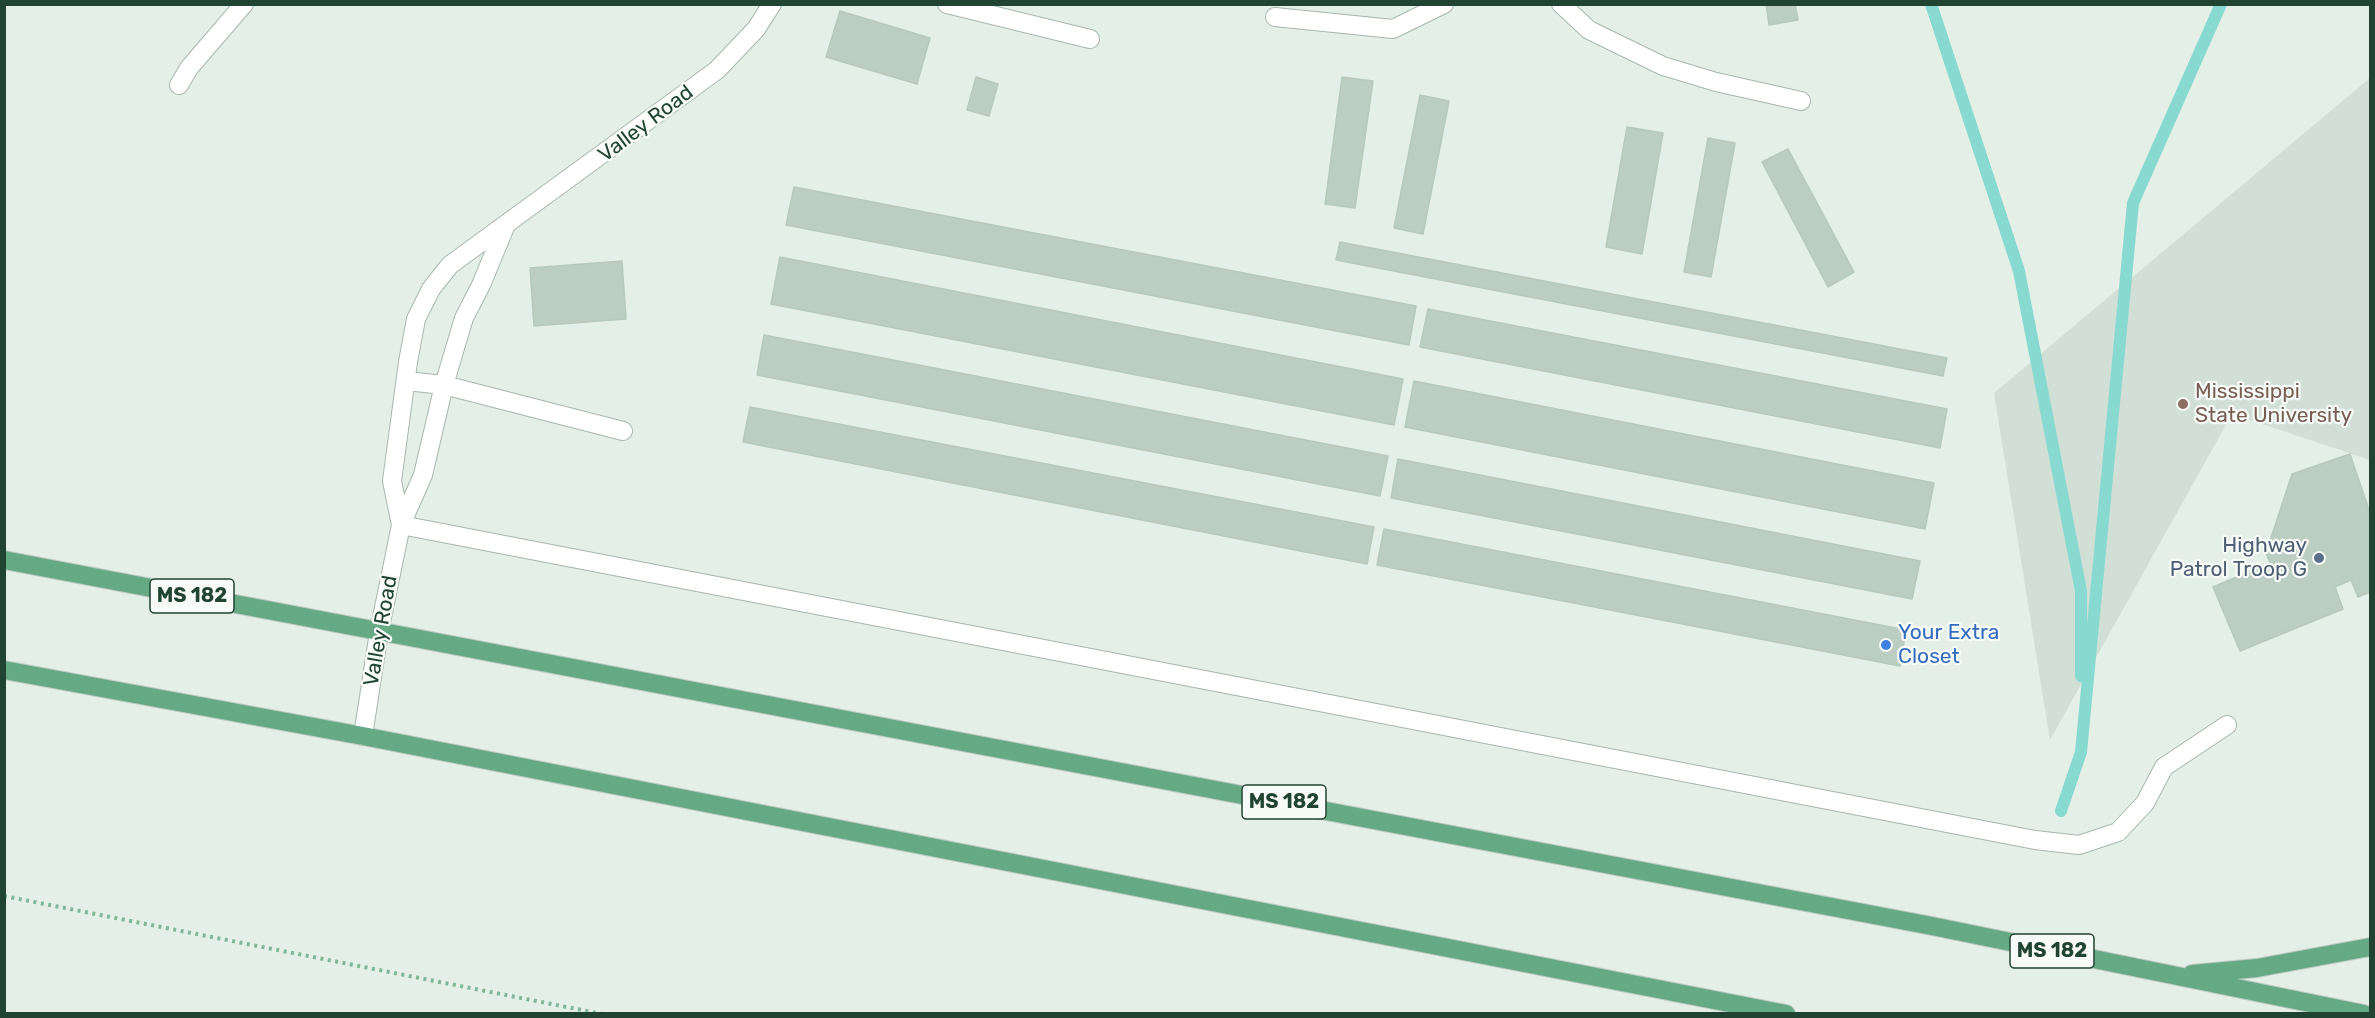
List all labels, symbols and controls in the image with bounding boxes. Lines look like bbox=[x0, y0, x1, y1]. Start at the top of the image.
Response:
street label: Valley Road bbox=[594, 80, 698, 168]
place label: Mississippi State University bbox=[2195, 379, 2352, 429]
marker: Mississippi State University bbox=[2176, 397, 2190, 411]
place label: Highway Patrol Troop G bbox=[2170, 533, 2307, 583]
marker: Highway Patrol Troop G bbox=[2312, 551, 2326, 565]
street label: Valley Road bbox=[359, 574, 403, 688]
road number: MS 182 bbox=[150, 579, 234, 613]
place label: Your Extra Closet bbox=[1898, 620, 1999, 670]
marker: Your Extra Closet bbox=[1879, 638, 1893, 652]
road number: MS 182 bbox=[1242, 785, 1326, 819]
road number: MS 182 bbox=[2010, 934, 2094, 968]

